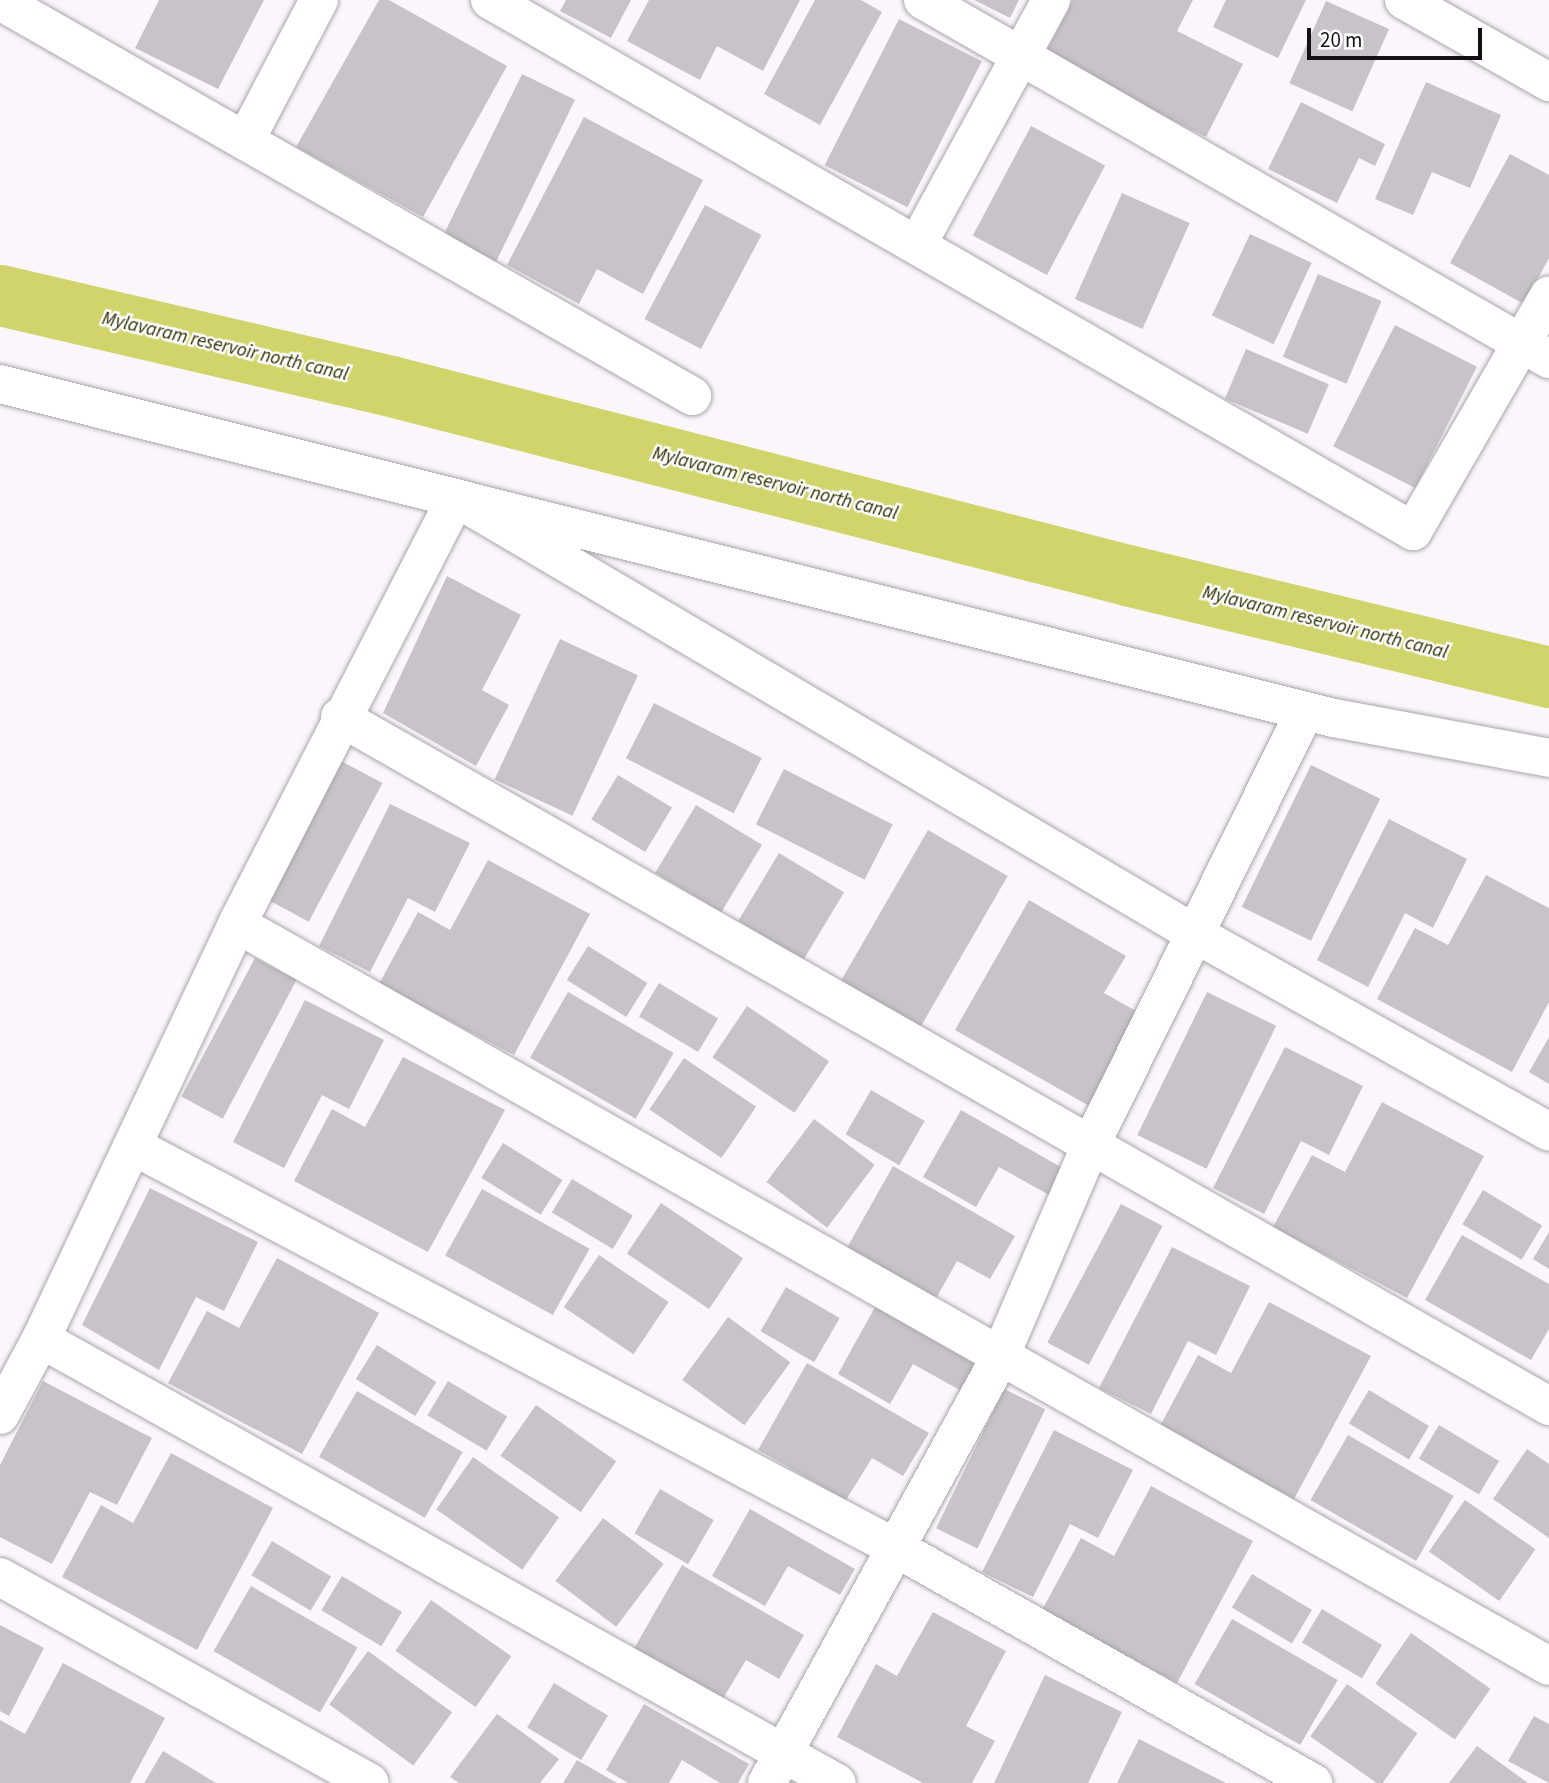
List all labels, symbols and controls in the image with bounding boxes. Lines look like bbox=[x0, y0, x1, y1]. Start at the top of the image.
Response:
scale bar bbox=[1311, 14, 1486, 58]
text: 20 m bbox=[1320, 25, 1362, 55]
water label: Mylavaram reservoir north canal bbox=[100, 308, 350, 386]
water label: Mylavaram reservoir north canal bbox=[650, 442, 900, 526]
water label: Mylavaram reservoir north canal bbox=[1200, 581, 1450, 665]

